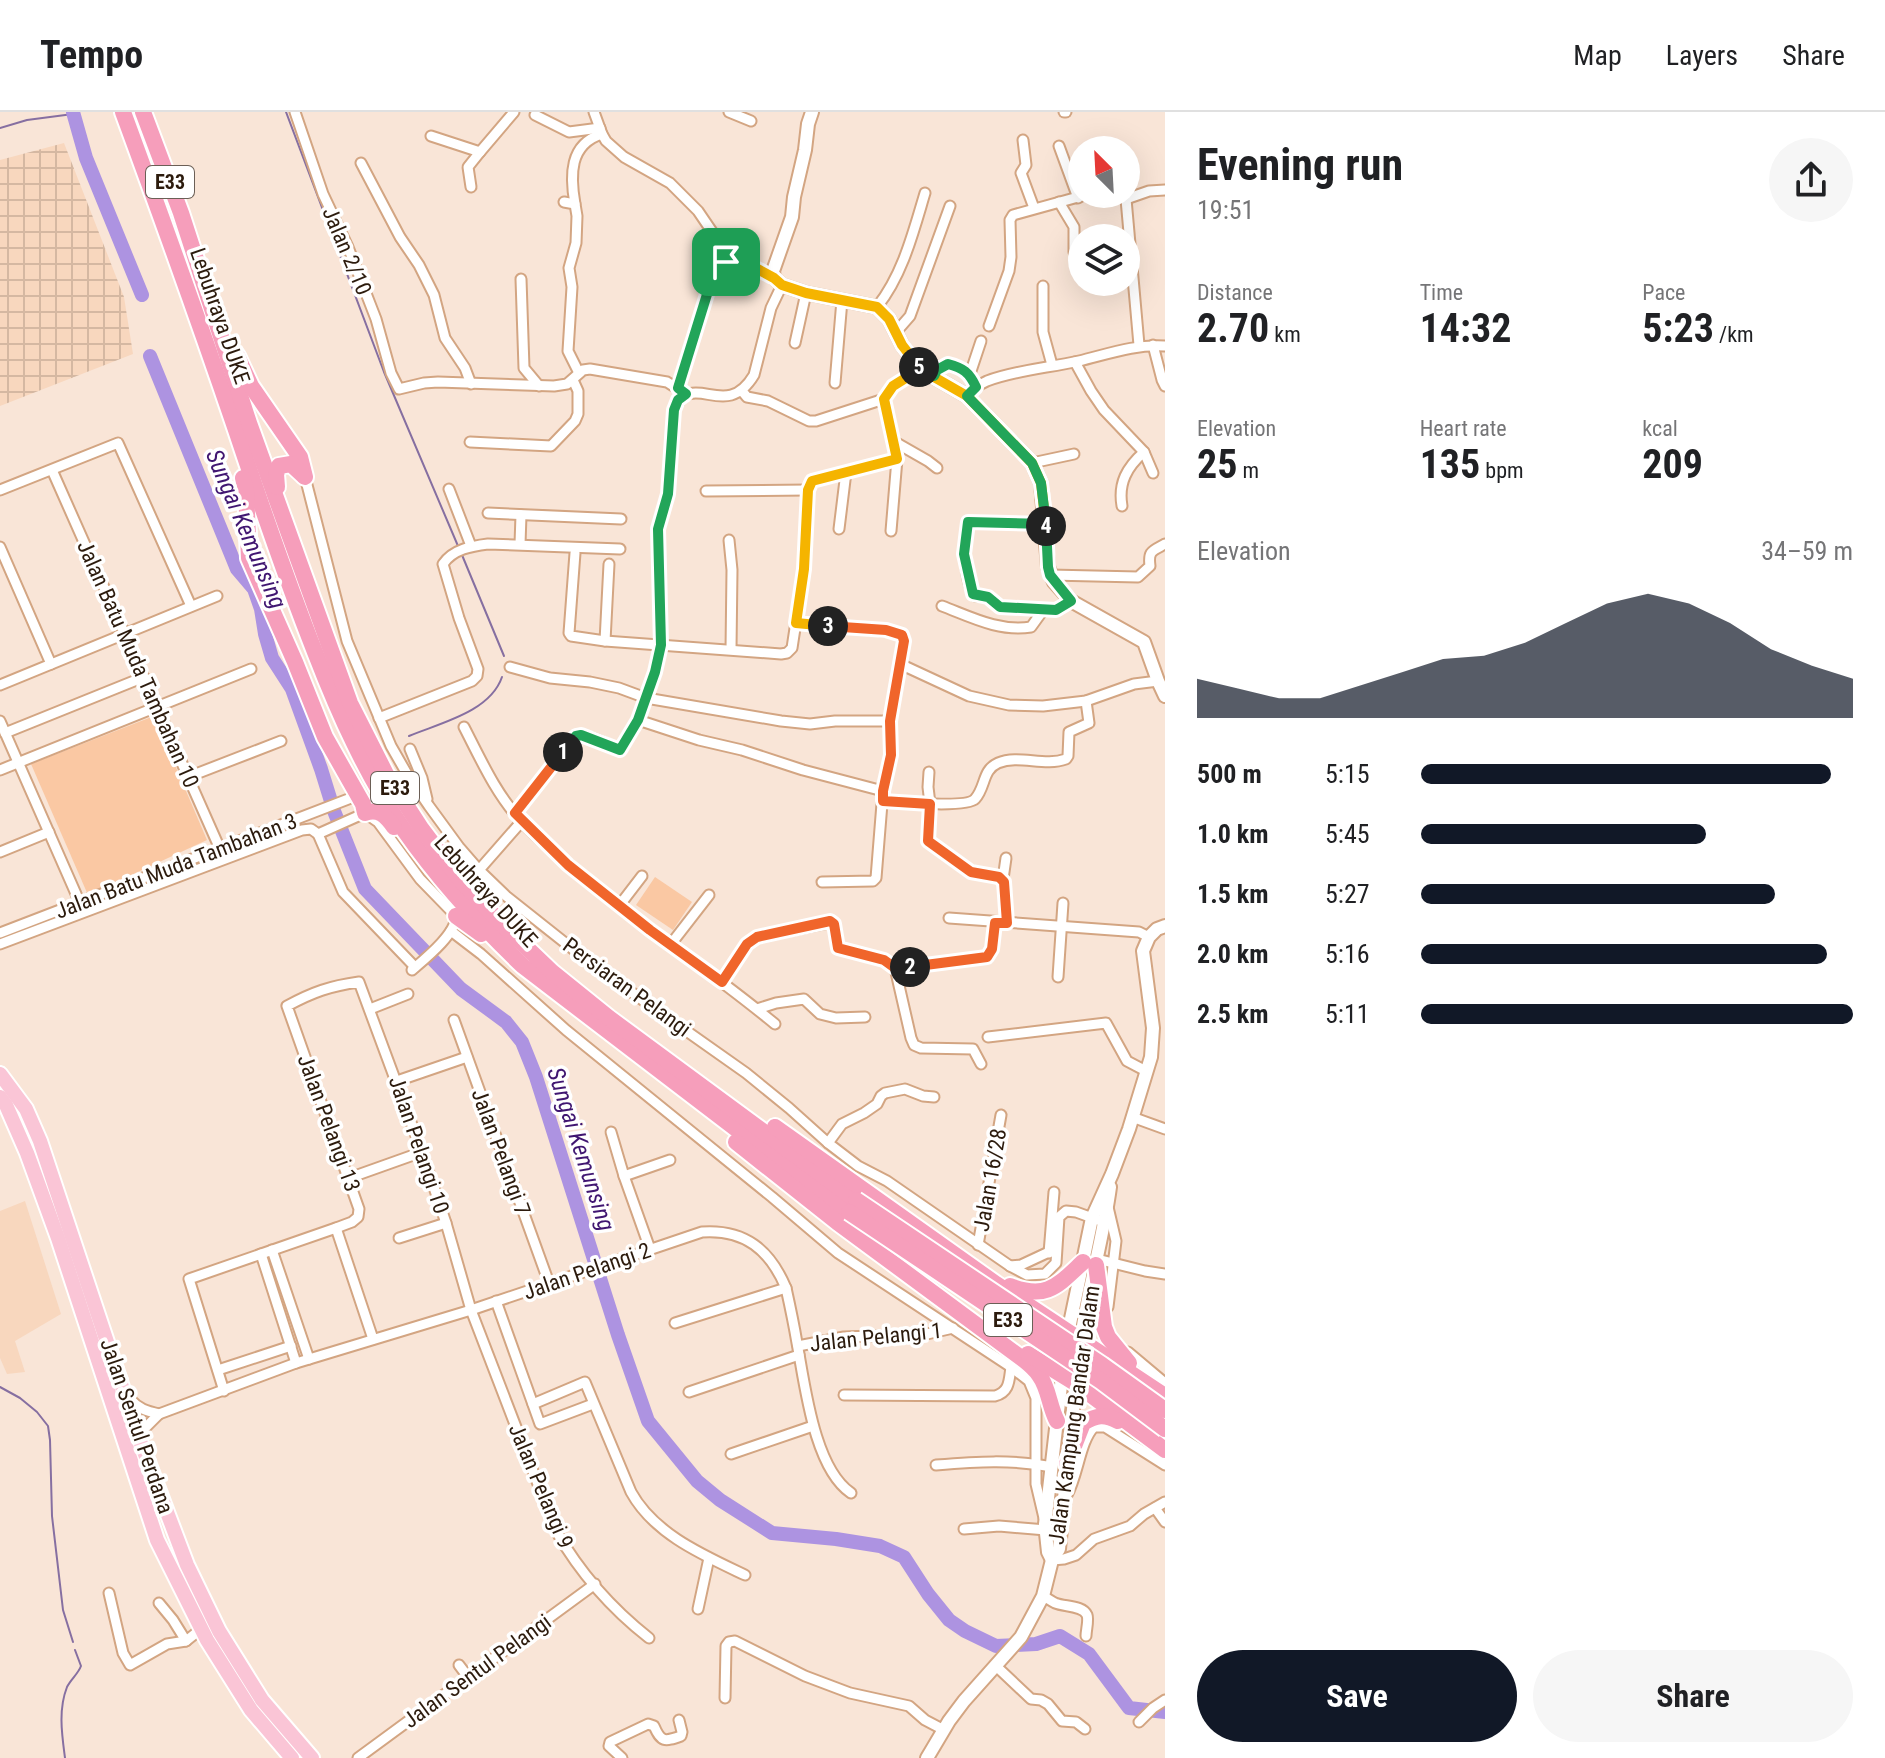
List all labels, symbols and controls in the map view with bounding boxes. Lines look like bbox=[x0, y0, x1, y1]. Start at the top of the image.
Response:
text: Tempo bbox=[40, 33, 143, 77]
text: Map bbox=[1573, 39, 1622, 72]
text: Layers bbox=[1666, 39, 1738, 72]
text: Share bbox=[1782, 39, 1845, 72]
north arrow bbox=[1068, 136, 1140, 208]
map controls bbox=[1068, 136, 1140, 296]
button: share bbox=[1769, 138, 1853, 222]
text: Evening run bbox=[1197, 139, 1403, 191]
road number: E33 bbox=[146, 166, 194, 198]
text: 19:51 bbox=[1197, 195, 1254, 225]
street label: Jalan 2/10 bbox=[317, 203, 377, 299]
button: layers bbox=[1068, 224, 1140, 296]
pin bbox=[692, 228, 760, 296]
icon: arrive bbox=[704, 240, 748, 284]
street label: Lebuhraya DUKE bbox=[185, 245, 255, 387]
text: Distance bbox=[1197, 280, 1273, 305]
text: Time bbox=[1420, 280, 1463, 305]
text: Pace bbox=[1642, 280, 1685, 305]
text: 2.70 bbox=[1197, 305, 1269, 352]
text: 14:32 bbox=[1420, 305, 1511, 352]
text: 5:23 bbox=[1642, 305, 1714, 352]
text: km bbox=[1269, 322, 1301, 347]
text: /km bbox=[1714, 322, 1754, 347]
pin: 5 bbox=[899, 347, 939, 387]
text: 5 bbox=[913, 354, 925, 379]
text: Elevation bbox=[1197, 416, 1276, 441]
text: Heart rate bbox=[1420, 416, 1507, 441]
text: kcal bbox=[1642, 416, 1678, 441]
text: 25 bbox=[1197, 441, 1237, 488]
text: 135 bbox=[1420, 441, 1480, 488]
text: 209 bbox=[1642, 441, 1703, 488]
water label: Sungai Kemunsing bbox=[200, 445, 292, 613]
text: m bbox=[1237, 458, 1259, 483]
text: bpm bbox=[1480, 458, 1524, 483]
pin: 4 bbox=[1026, 506, 1066, 546]
text: 4 bbox=[1040, 513, 1052, 538]
text: Elevation bbox=[1197, 536, 1291, 566]
text: 34–59 m bbox=[1761, 536, 1853, 566]
street label: Jalan Batu Muda Tambahan 10 bbox=[72, 537, 204, 791]
pin: 3 bbox=[808, 606, 848, 646]
text: 3 bbox=[822, 613, 834, 638]
pin: 1 bbox=[543, 732, 583, 772]
text: 1 bbox=[557, 739, 569, 764]
text: 500 m bbox=[1197, 759, 1262, 789]
text: 5:15 bbox=[1325, 759, 1370, 789]
road number: E33 bbox=[371, 772, 419, 804]
street label: Jalan Batu Muda Tambahan 3 bbox=[52, 808, 300, 924]
text: 1.0 km bbox=[1197, 819, 1269, 849]
text: 5:45 bbox=[1325, 819, 1370, 849]
street label: Lebuhraya DUKE bbox=[429, 830, 543, 952]
text: 1.5 km bbox=[1197, 879, 1269, 909]
text: 5:27 bbox=[1325, 879, 1370, 909]
street label: Persiaran Pelangi bbox=[558, 932, 696, 1042]
text: 2.0 km bbox=[1197, 939, 1269, 969]
text: 5:16 bbox=[1325, 939, 1370, 969]
pin: 2 bbox=[890, 947, 930, 987]
text: 2 bbox=[904, 954, 916, 979]
text: 2.5 km bbox=[1197, 999, 1269, 1029]
text: 5:11 bbox=[1325, 999, 1370, 1029]
street label: Jalan Pelangi 13 bbox=[293, 1051, 365, 1195]
water label: Sungai Kemunsing bbox=[541, 1064, 621, 1234]
street label: Jalan Pelangi 10 bbox=[384, 1073, 454, 1217]
street label: Jalan Pelangi 7 bbox=[467, 1085, 535, 1219]
street label: Jalan 16/28 bbox=[969, 1127, 1011, 1233]
street label: Jalan Pelangi 2 bbox=[520, 1238, 654, 1304]
street label: Jalan Kampung Bandar Dalam bbox=[1043, 1284, 1105, 1546]
road number: E33 bbox=[984, 1304, 1032, 1336]
street label: Jalan Pelangi 1 bbox=[809, 1318, 943, 1356]
street label: Jalan Sentul Perdana bbox=[95, 1335, 179, 1517]
street label: Jalan Pelangi 9 bbox=[504, 1420, 578, 1552]
street label: Jalan Sentul Pelangi bbox=[398, 1609, 556, 1733]
button: Save bbox=[1197, 1650, 1517, 1742]
button: Share bbox=[1533, 1650, 1853, 1742]

